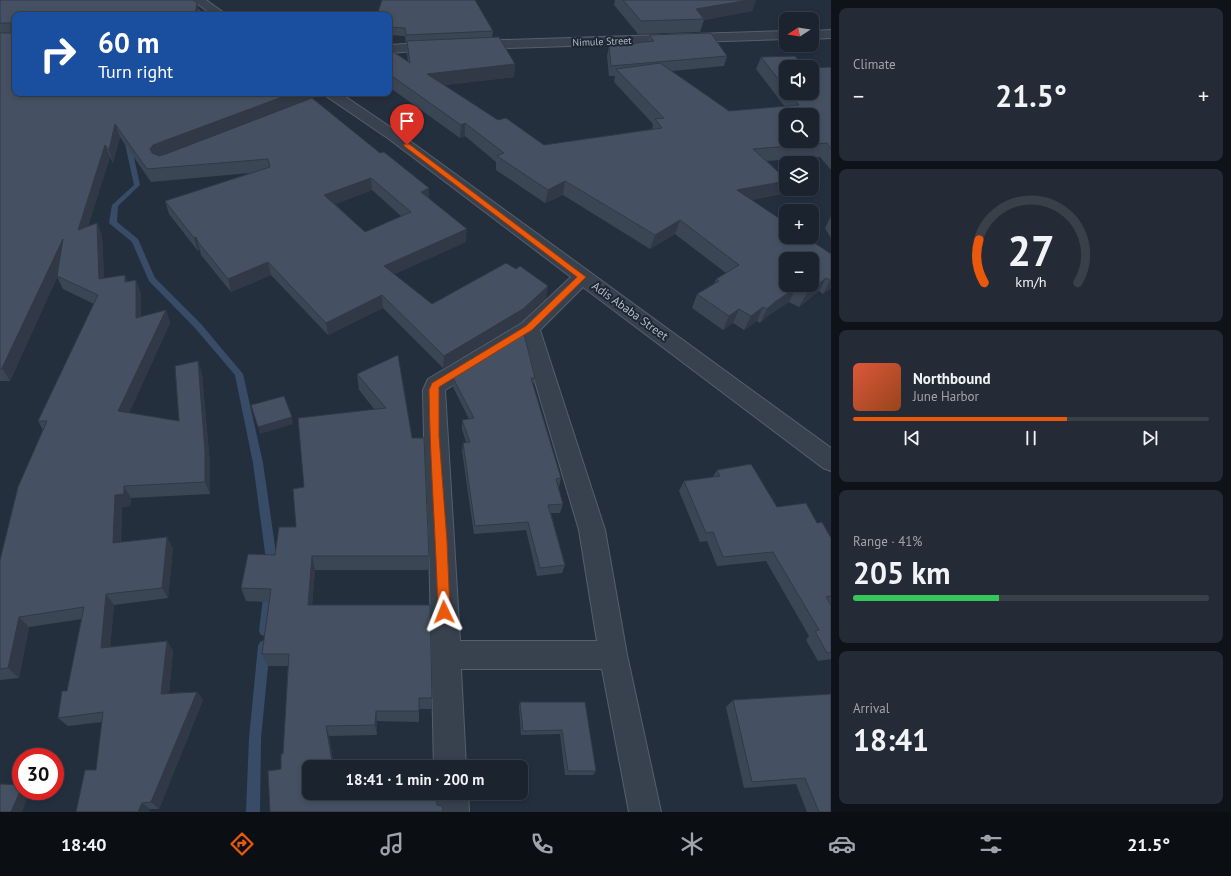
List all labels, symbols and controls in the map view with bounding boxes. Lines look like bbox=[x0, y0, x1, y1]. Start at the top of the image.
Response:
north arrow bbox=[779, 12, 819, 52]
map controls bbox=[779, 12, 819, 292]
text: 60 m bbox=[98, 24, 159, 61]
icon: right bbox=[32, 28, 84, 80]
street label: Nimule Street bbox=[572, 34, 632, 49]
text: Climate bbox=[853, 56, 896, 73]
text: Turn right bbox=[98, 60, 173, 83]
button: sound bbox=[779, 60, 819, 100]
text: 21.5° bbox=[995, 76, 1067, 115]
text: − bbox=[853, 82, 864, 110]
text: + bbox=[1198, 82, 1209, 110]
pin bbox=[390, 104, 424, 145]
button: search bbox=[779, 108, 819, 148]
icon: arrive bbox=[396, 110, 418, 132]
button: layers bbox=[779, 156, 819, 196]
button: + bbox=[779, 204, 819, 244]
text: 27 bbox=[1007, 224, 1055, 277]
button: − bbox=[779, 252, 819, 292]
text: km/h bbox=[1015, 272, 1047, 291]
street label: Adis Ababa Street bbox=[589, 278, 671, 343]
text: Northbound bbox=[913, 369, 990, 388]
text: June Harbor bbox=[913, 388, 979, 405]
icon: previous bbox=[901, 427, 923, 449]
icon: pause bbox=[1020, 427, 1042, 449]
icon: next bbox=[1139, 427, 1161, 449]
text: Range · 41% bbox=[853, 533, 922, 550]
text: 205 km bbox=[853, 553, 951, 592]
position arrow bbox=[423, 591, 465, 633]
text: Arrival bbox=[853, 700, 889, 717]
text: 18:41 bbox=[853, 720, 929, 759]
speed limit sign: 30 bbox=[12, 748, 64, 800]
text: 18:41 · 1 min · 200 m bbox=[346, 770, 484, 789]
icon: directions bbox=[228, 830, 256, 858]
icon: music bbox=[378, 830, 406, 858]
icon: phone bbox=[528, 830, 556, 858]
icon: climate bbox=[678, 830, 706, 858]
icon: car bbox=[828, 830, 856, 858]
icon: filters bbox=[977, 830, 1005, 858]
text: 18:40 bbox=[61, 833, 107, 856]
text: 21.5° bbox=[1127, 833, 1170, 856]

